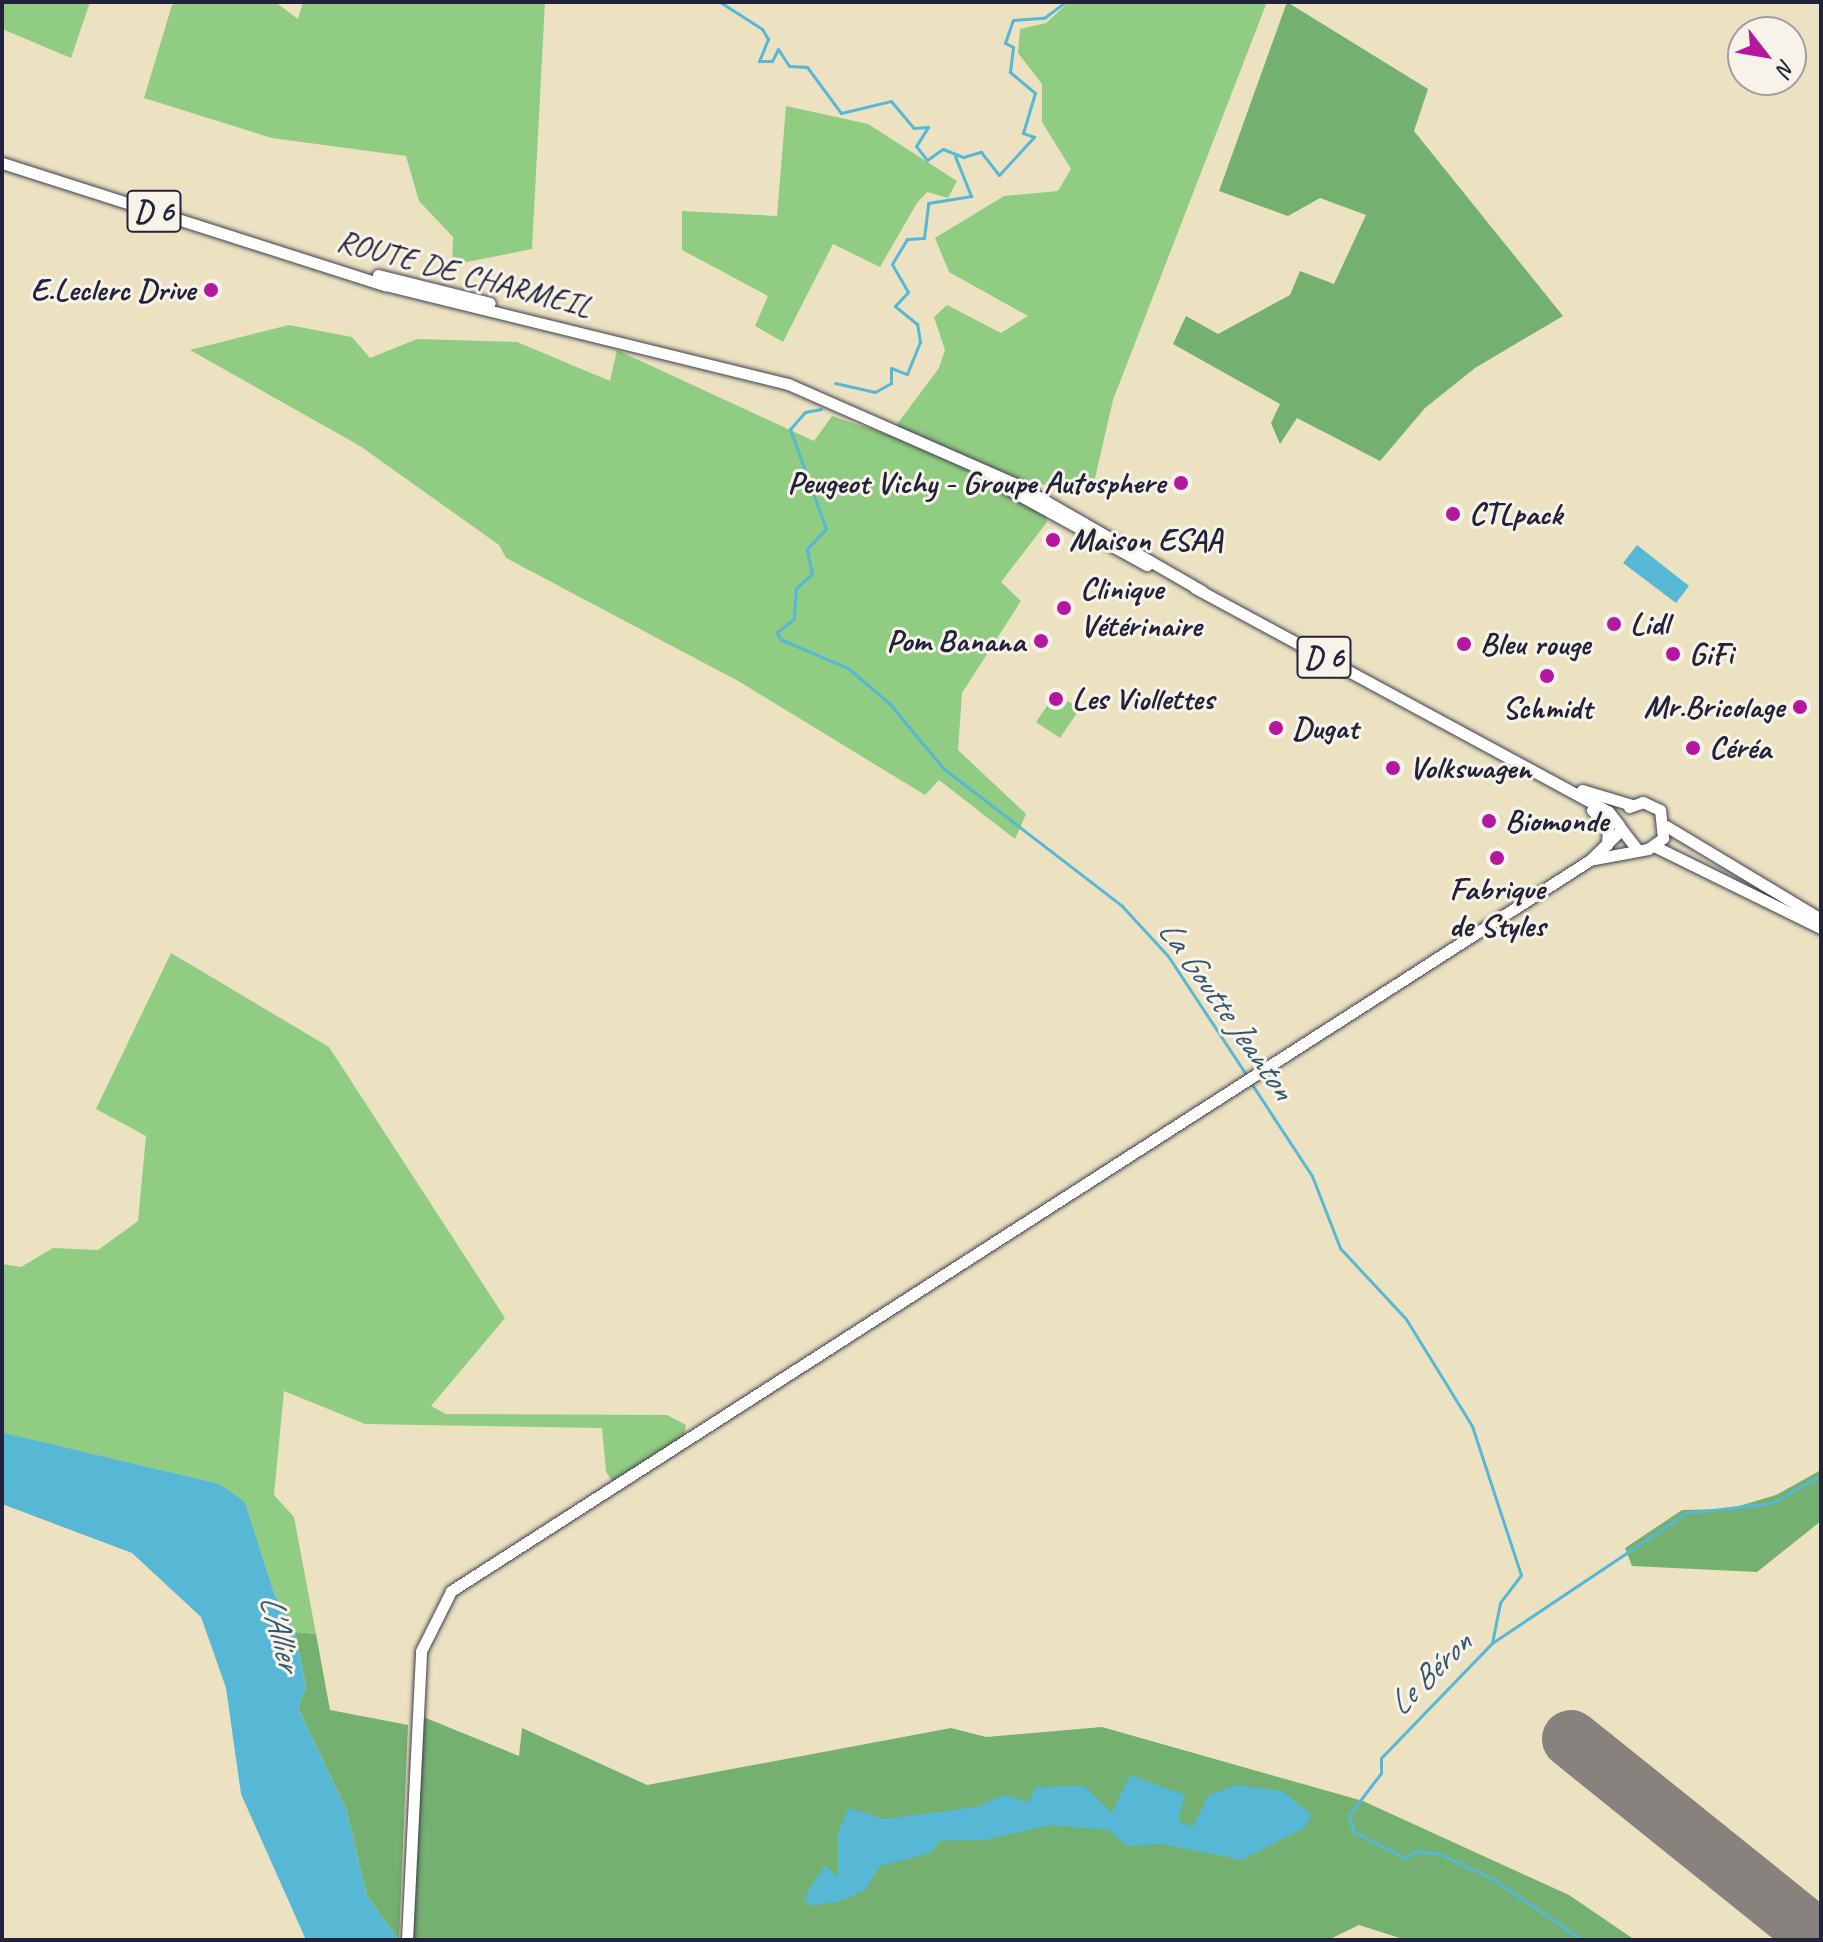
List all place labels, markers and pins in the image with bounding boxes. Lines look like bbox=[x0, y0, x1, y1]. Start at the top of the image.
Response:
place label: E.Leclerc Drive bbox=[30, 271, 195, 309]
marker: E.Leclerc Drive bbox=[202, 281, 220, 299]
place label: Peugeot Vichy - Groupe Autosphere bbox=[788, 464, 1165, 502]
marker: Peugeot Vichy - Groupe Autosphere bbox=[1172, 474, 1190, 492]
place label: CTLpack bbox=[1469, 495, 1562, 533]
marker: CTLpack bbox=[1444, 505, 1462, 523]
place label: Maison ESAA bbox=[1069, 521, 1222, 559]
marker: Maison ESAA bbox=[1044, 531, 1062, 549]
place label: Clinique Vétérinaire bbox=[1080, 571, 1201, 646]
marker: Clinique Vétérinaire bbox=[1055, 599, 1073, 617]
place label: Lidl bbox=[1630, 605, 1669, 643]
marker: Lidl bbox=[1605, 615, 1623, 633]
place label: Pom Banana bbox=[887, 622, 1025, 660]
place label: Bleu rouge bbox=[1480, 625, 1590, 663]
marker: Pom Banana bbox=[1032, 632, 1050, 650]
marker: Bleu rouge bbox=[1455, 635, 1473, 653]
place label: GiFi bbox=[1689, 635, 1733, 673]
marker: GiFi bbox=[1664, 645, 1682, 663]
marker: Schmidt bbox=[1538, 667, 1556, 685]
place label: Les Viollettes bbox=[1072, 680, 1214, 718]
place label: Mr.Bricolage bbox=[1644, 688, 1784, 726]
place label: Schmidt bbox=[1502, 689, 1592, 727]
marker: Les Viollettes bbox=[1047, 690, 1065, 708]
marker: Mr.Bricolage bbox=[1791, 698, 1809, 716]
place label: Dugat bbox=[1292, 709, 1358, 747]
marker: Dugat bbox=[1267, 719, 1285, 737]
place label: Céréa bbox=[1709, 729, 1771, 767]
marker: Céréa bbox=[1684, 739, 1702, 757]
place label: Volkswagen bbox=[1409, 749, 1531, 787]
marker: Volkswagen bbox=[1384, 759, 1402, 777]
place label: Biomonde bbox=[1505, 802, 1608, 840]
marker: Biomonde bbox=[1480, 812, 1498, 830]
marker: Fabrique de Styles bbox=[1488, 849, 1506, 867]
place label: Fabrique de Styles bbox=[1449, 871, 1545, 946]

